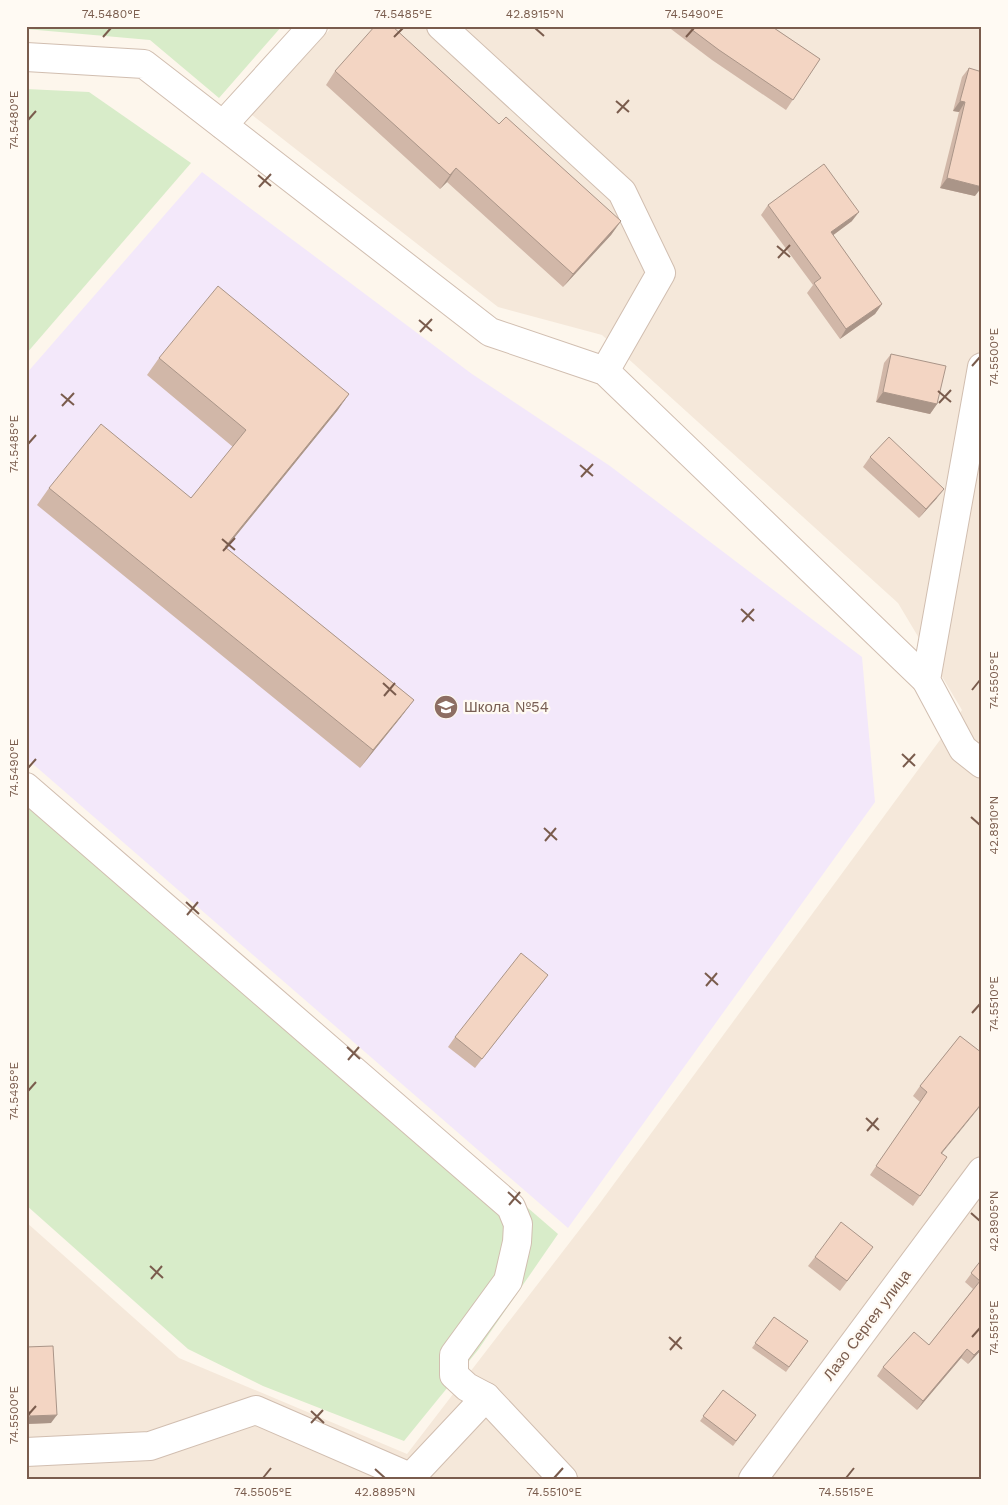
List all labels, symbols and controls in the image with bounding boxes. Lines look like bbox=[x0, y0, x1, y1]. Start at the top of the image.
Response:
text: 74.5480°E bbox=[82, 7, 141, 21]
text: 74.5485°E bbox=[374, 7, 432, 21]
text: 42.8915°N bbox=[506, 7, 564, 21]
text: 74.5490°E bbox=[665, 7, 724, 21]
text: 74.5480°E bbox=[7, 90, 21, 149]
text: 74.5500°E bbox=[987, 327, 1001, 386]
text: 74.5485°E bbox=[7, 415, 21, 473]
text: 74.5505°E bbox=[987, 651, 1001, 709]
school or university icon: Школа №54 bbox=[433, 694, 459, 720]
place label: Школа №54 bbox=[464, 698, 549, 716]
text: 74.5490°E bbox=[7, 738, 21, 797]
text: 42.8910°N bbox=[987, 796, 1001, 854]
text: 74.5510°E bbox=[987, 976, 1001, 1032]
text: 74.5495°E bbox=[7, 1062, 21, 1120]
text: 42.8905°N bbox=[987, 1190, 1001, 1252]
street label: Лазо Сергея улица bbox=[820, 1266, 915, 1384]
text: 74.5515°E bbox=[987, 1300, 1001, 1356]
text: 74.5500°E bbox=[7, 1385, 21, 1444]
text: 74.5505°E bbox=[234, 1485, 292, 1499]
text: 42.8895°N bbox=[354, 1485, 416, 1499]
text: 74.5510°E bbox=[526, 1485, 582, 1499]
text: 74.5515°E bbox=[818, 1485, 874, 1499]

